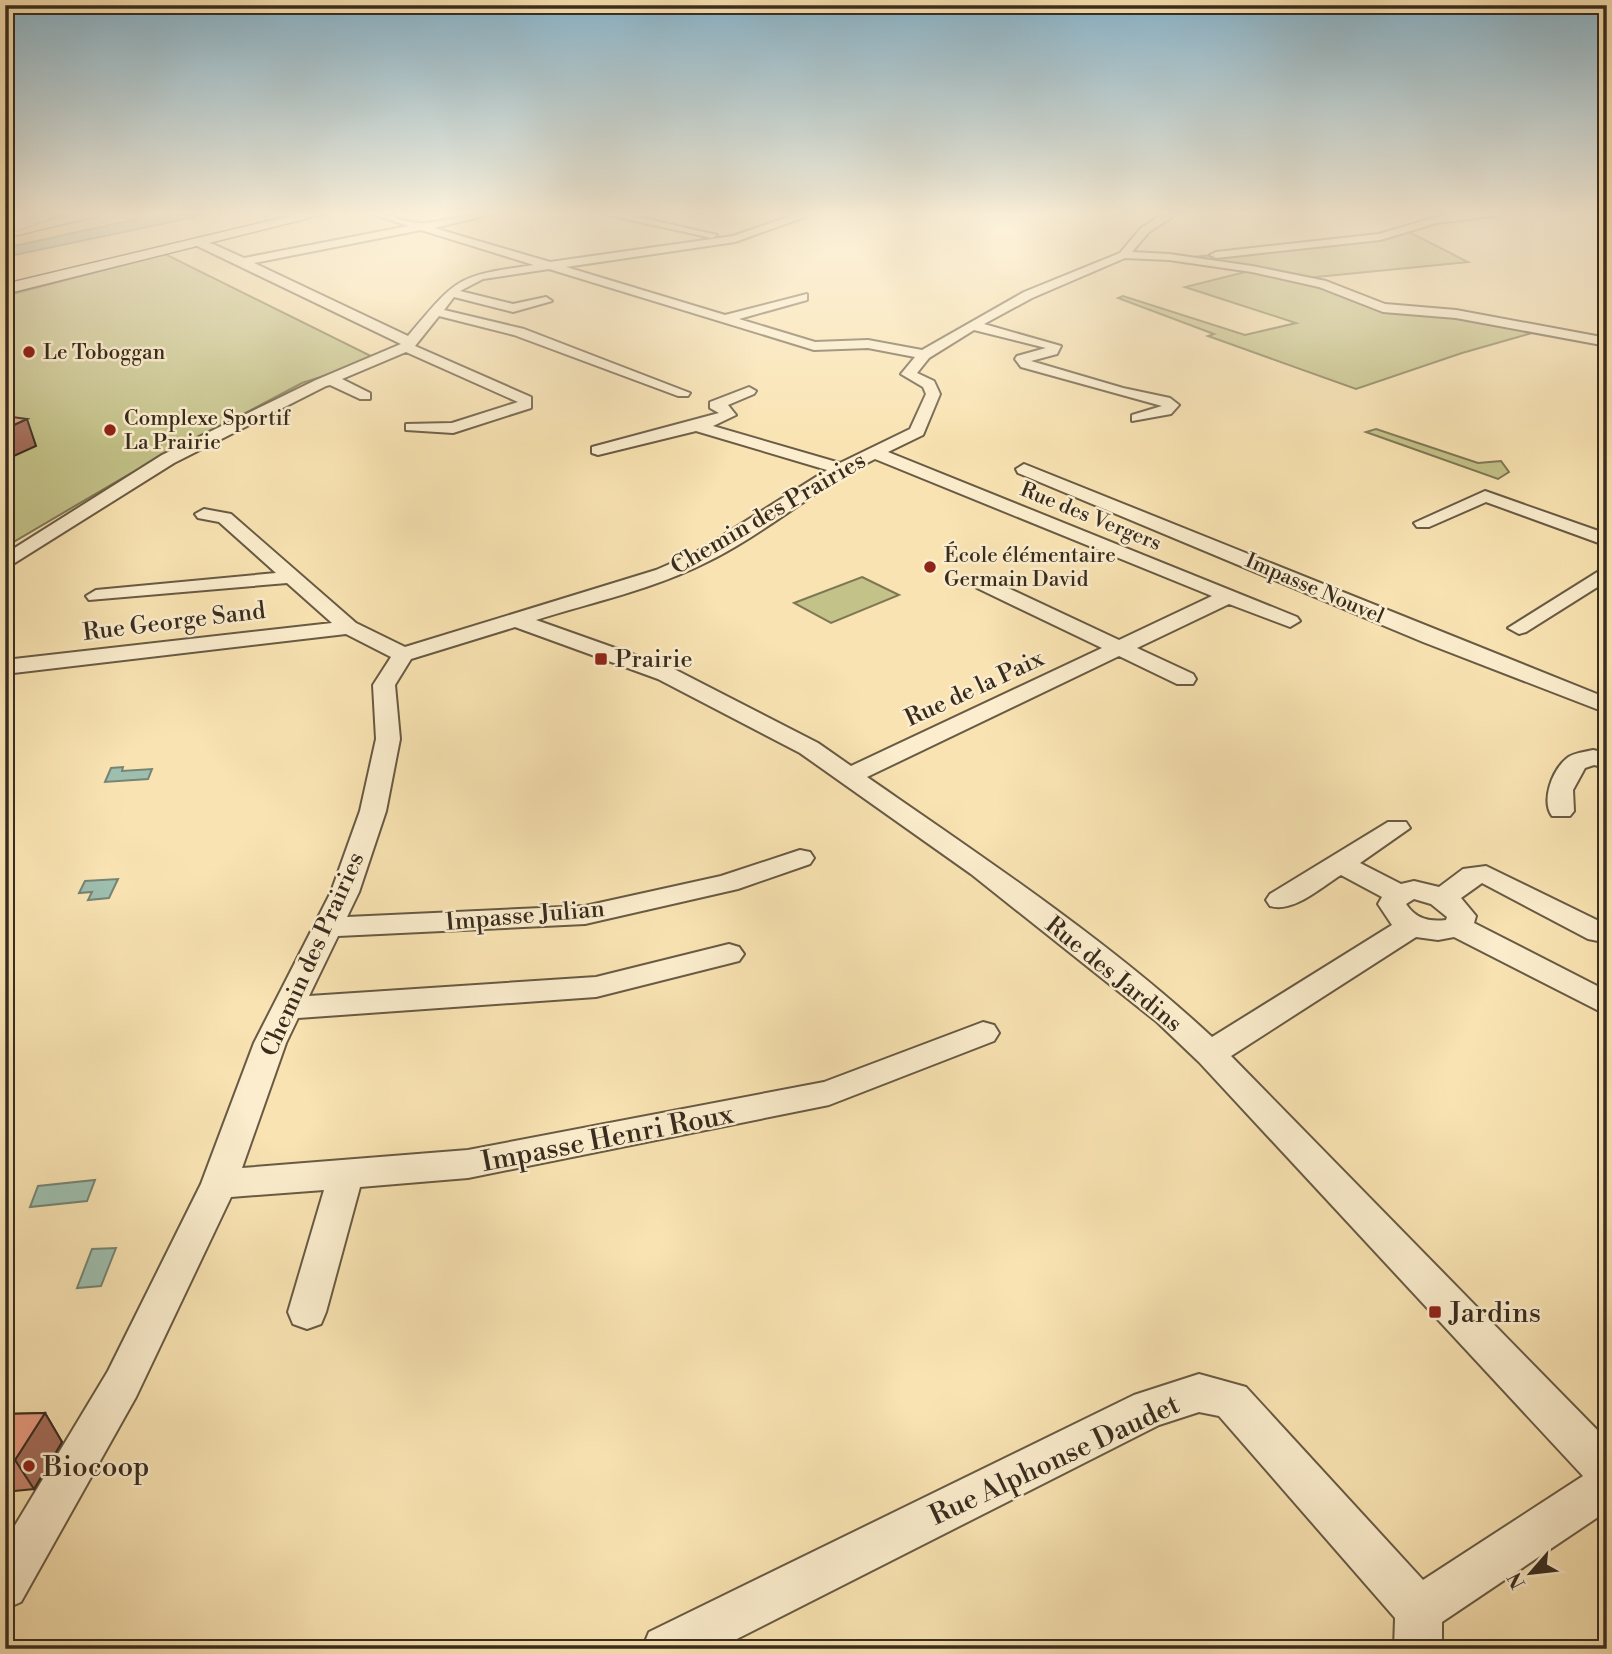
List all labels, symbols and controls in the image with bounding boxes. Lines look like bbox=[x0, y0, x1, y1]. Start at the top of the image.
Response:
place label: Le Toboggan bbox=[43, 340, 166, 366]
marker: Le Toboggan bbox=[21, 344, 37, 360]
place label: Complexe Sportif La Prairie bbox=[124, 406, 292, 456]
marker: Complexe Sportif La Prairie bbox=[102, 422, 118, 438]
street label: Chemin des Prairies bbox=[666, 446, 871, 582]
street label: Rue des Vergers bbox=[1016, 477, 1165, 557]
place label: École élémentaire Germain David bbox=[944, 541, 1116, 593]
street label: Impasse Nouvel bbox=[1241, 548, 1388, 630]
marker: École élémentaire Germain David bbox=[922, 559, 938, 575]
street label: Rue George Sand bbox=[81, 596, 268, 648]
street label: Rue de la Paix bbox=[900, 643, 1049, 734]
place label: Prairie bbox=[615, 645, 693, 675]
marker: Prairie bbox=[593, 651, 609, 667]
street label: Chemin des Prairies bbox=[254, 848, 371, 1061]
street label: Impasse Julian bbox=[444, 894, 606, 938]
street label: Rue des Jardins bbox=[1039, 910, 1188, 1039]
street label: Impasse Henri Roux bbox=[478, 1097, 737, 1180]
place label: Jardins bbox=[1448, 1296, 1541, 1331]
marker: Jardins bbox=[1427, 1304, 1443, 1320]
street label: Rue Alphonse Daudet bbox=[924, 1387, 1185, 1534]
place label: Biocoop bbox=[42, 1450, 149, 1485]
marker: Biocoop bbox=[21, 1458, 37, 1474]
north arrow bbox=[1496, 1538, 1566, 1608]
text: N bbox=[1503, 1568, 1531, 1593]

